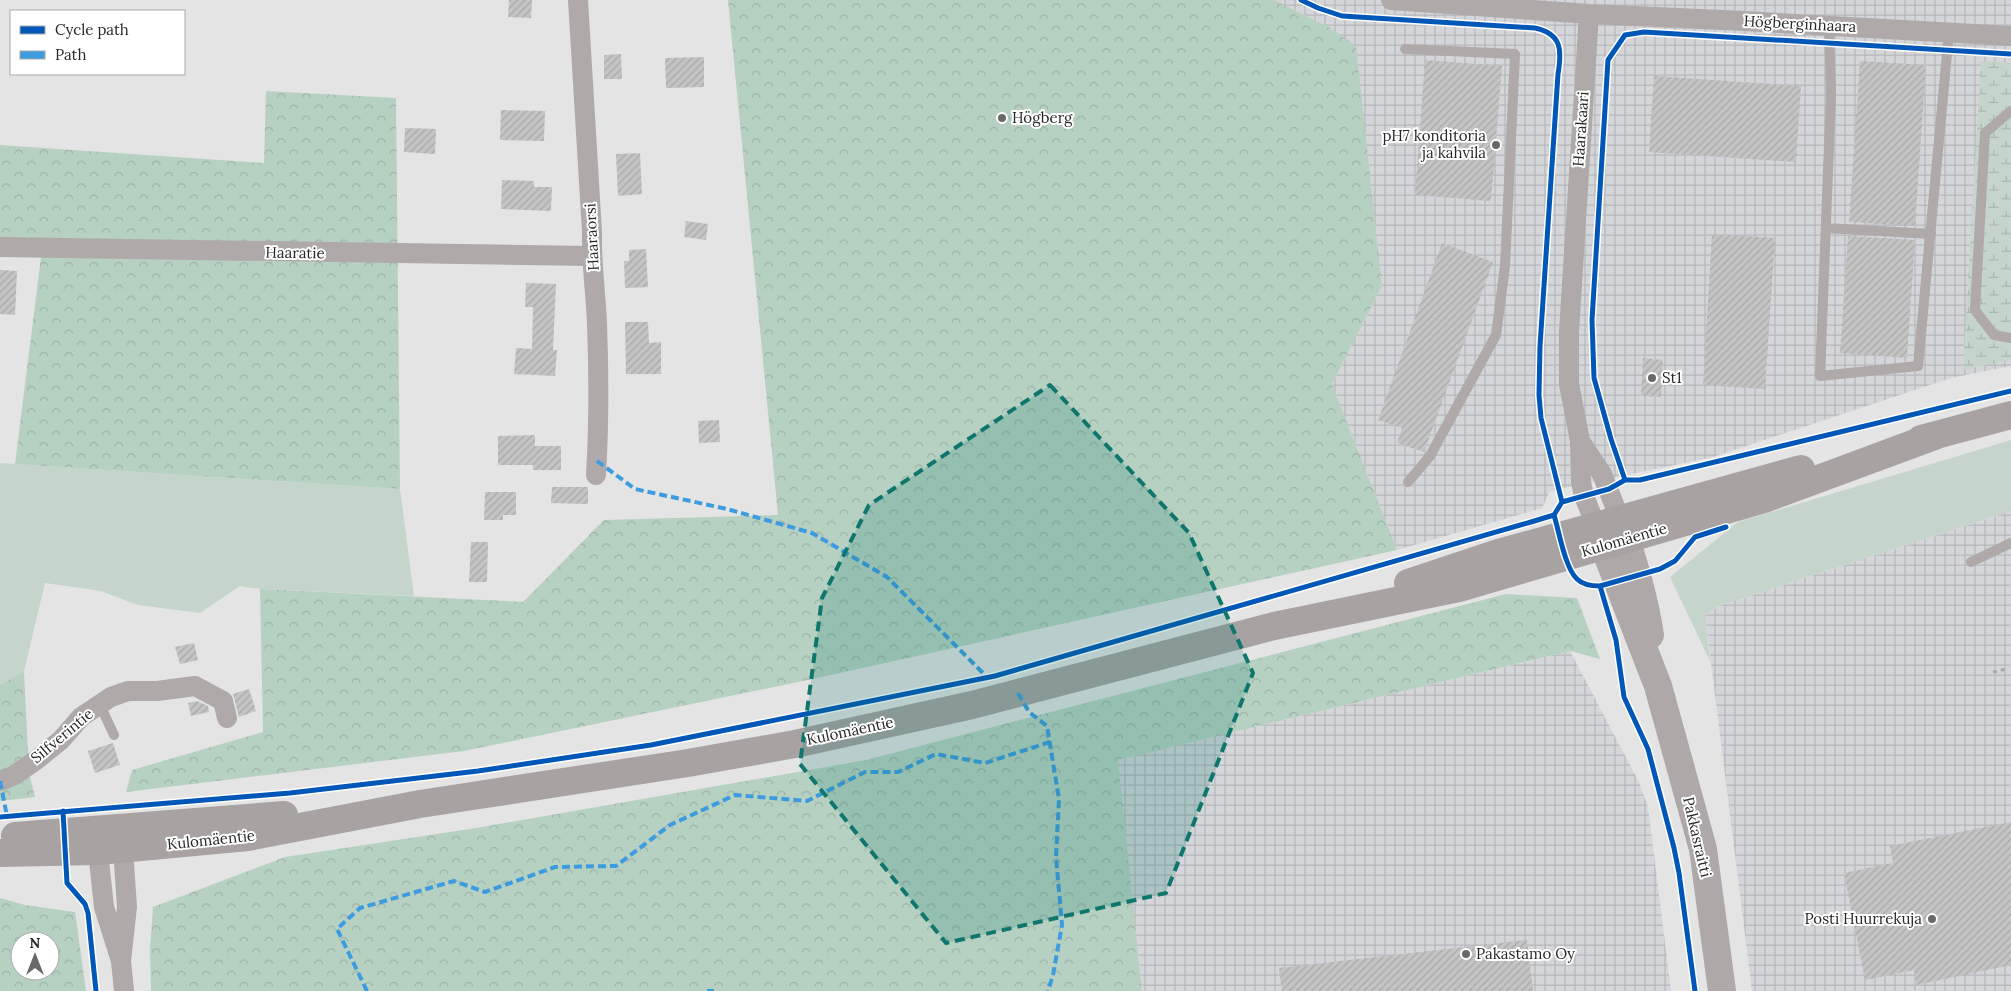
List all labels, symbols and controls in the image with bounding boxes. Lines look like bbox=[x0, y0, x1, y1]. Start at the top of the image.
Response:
legend bbox=[10, 10, 185, 75]
street label: Högberginhaara bbox=[1743, 11, 1857, 36]
text: Cycle path bbox=[55, 20, 129, 39]
text: Path bbox=[55, 45, 86, 64]
street label: Haarakaari bbox=[1568, 91, 1593, 167]
place label: Högberg bbox=[1012, 108, 1073, 127]
marker: Högberg bbox=[996, 112, 1008, 124]
place label: pH7 konditoria ja kahvila bbox=[1383, 126, 1486, 162]
marker: pH7 konditoria ja kahvila bbox=[1490, 139, 1502, 151]
street label: Haaraorsi bbox=[580, 203, 603, 271]
street label: Haaratie bbox=[265, 242, 325, 263]
place label: St1 bbox=[1662, 368, 1682, 387]
marker: St1 bbox=[1646, 372, 1658, 384]
street label: Kulomäentie bbox=[1579, 518, 1669, 561]
street label: Silfverintie bbox=[27, 704, 97, 767]
street label: Kulomäentie bbox=[805, 712, 895, 749]
street label: Pakkasraitti bbox=[1679, 795, 1716, 879]
street label: Kulomäentie bbox=[166, 825, 256, 854]
place label: Posti Huurrekuja bbox=[1804, 909, 1922, 928]
marker: Posti Huurrekuja bbox=[1926, 913, 1938, 925]
north arrow bbox=[10, 931, 60, 981]
text: N bbox=[30, 934, 41, 952]
place label: Pakastamo Oy bbox=[1476, 944, 1575, 963]
marker: Pakastamo Oy bbox=[1460, 948, 1472, 960]

